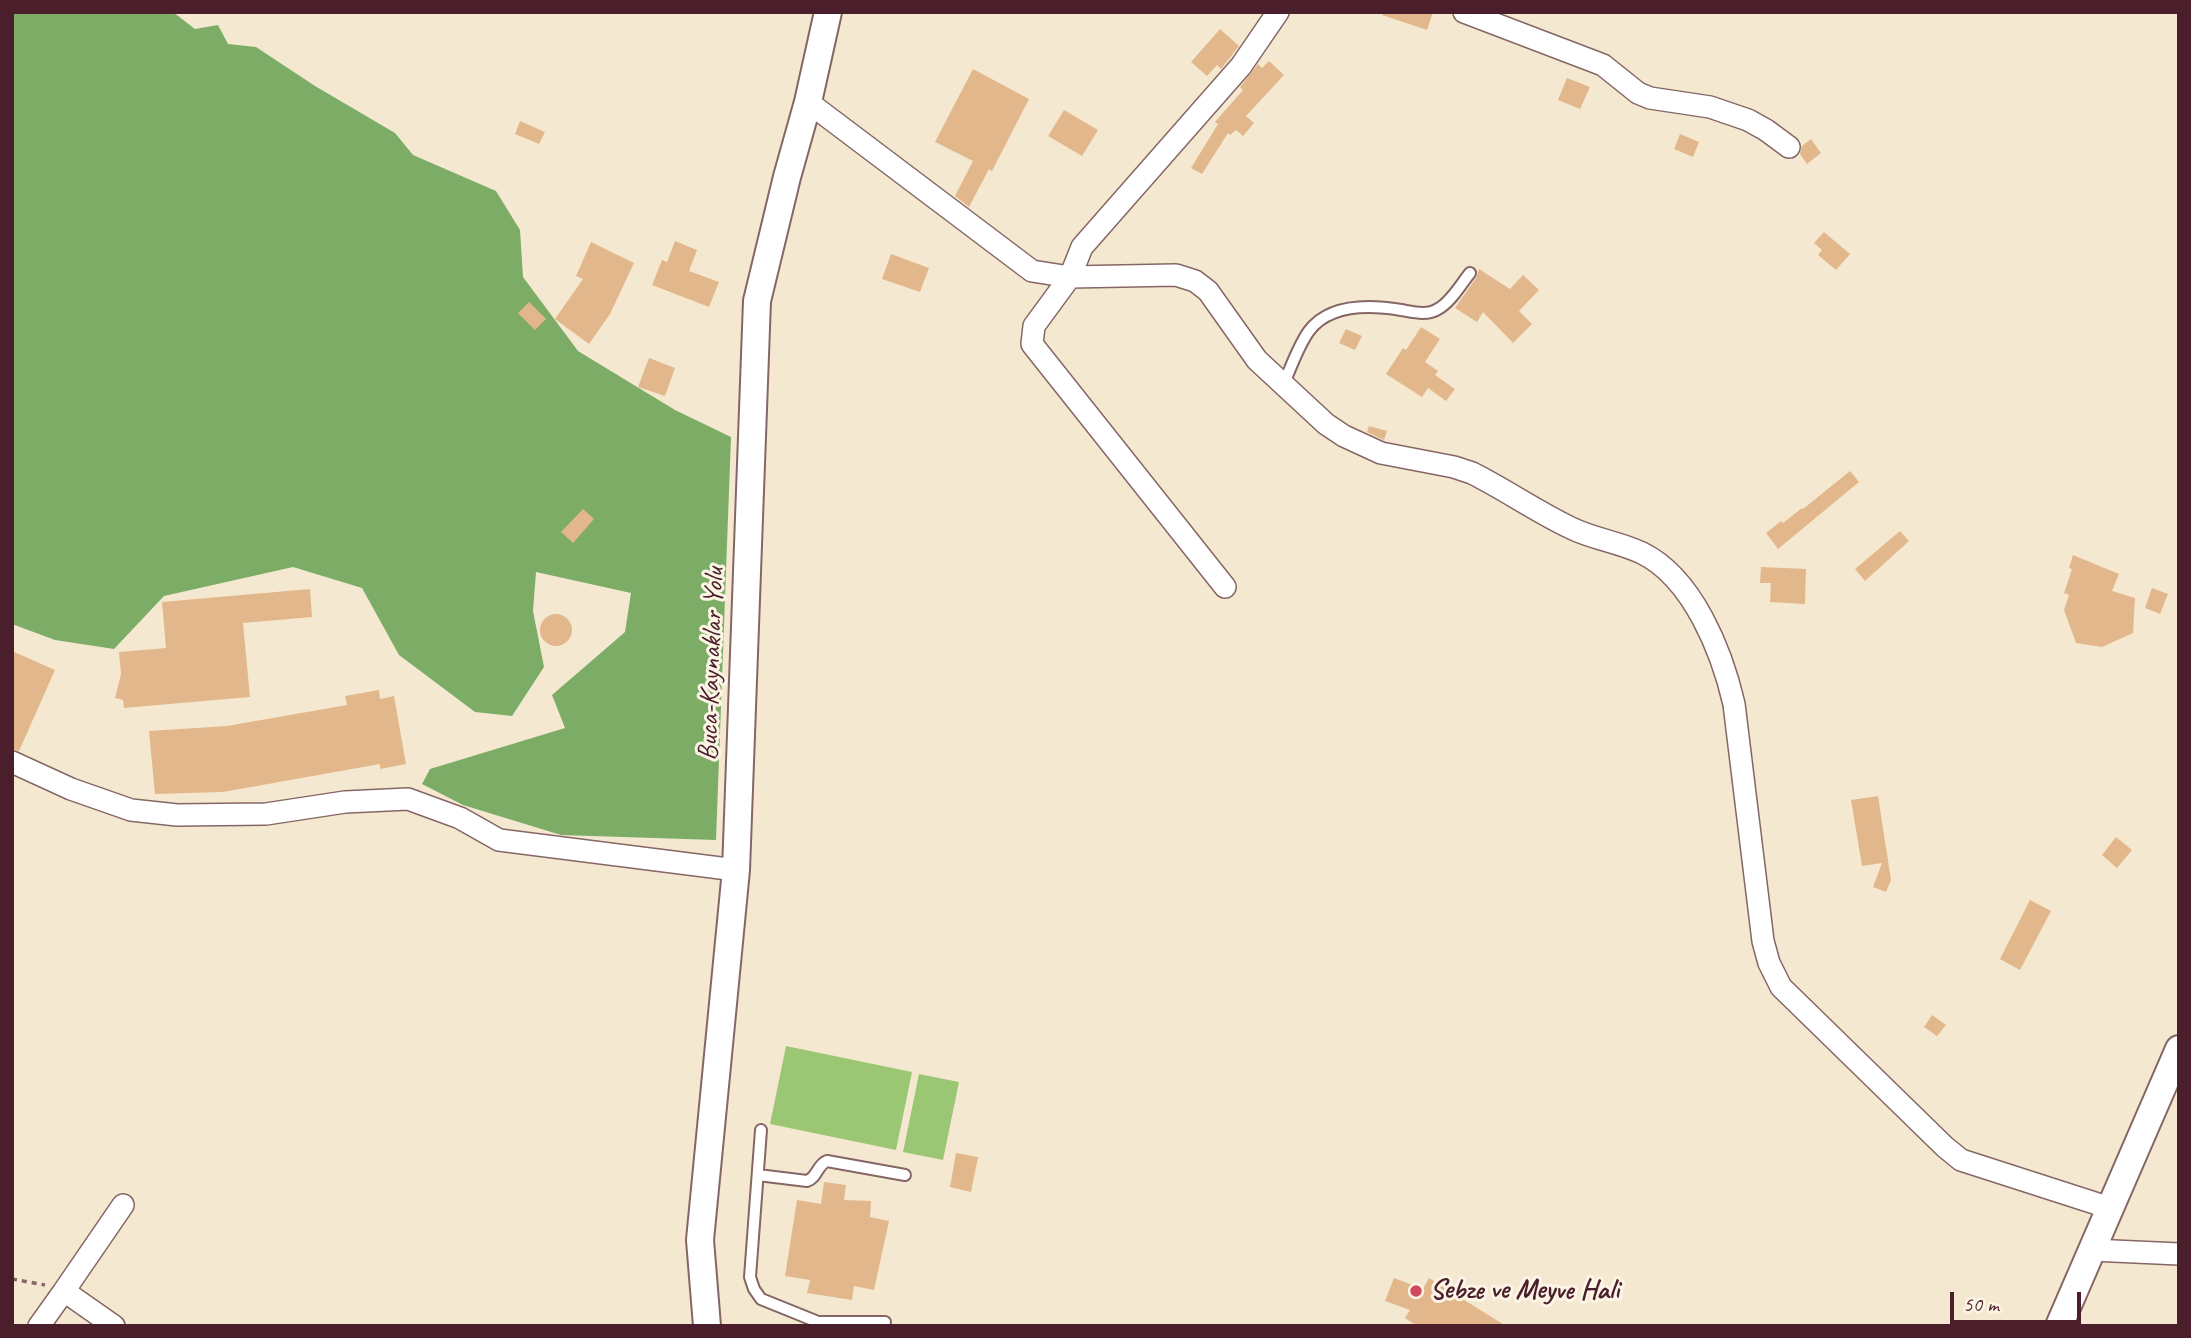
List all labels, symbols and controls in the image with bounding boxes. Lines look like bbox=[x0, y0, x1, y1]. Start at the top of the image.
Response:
street label: Buca-Kaynaklar Yolu bbox=[692, 567, 732, 761]
place label: Sebze ve Meyve Hali bbox=[1430, 1274, 1619, 1308]
scale bar bbox=[1953, 1278, 2084, 1322]
marker: Sebze ve Meyve Hali bbox=[1408, 1283, 1424, 1299]
text: 50 m bbox=[1963, 1291, 1999, 1317]

